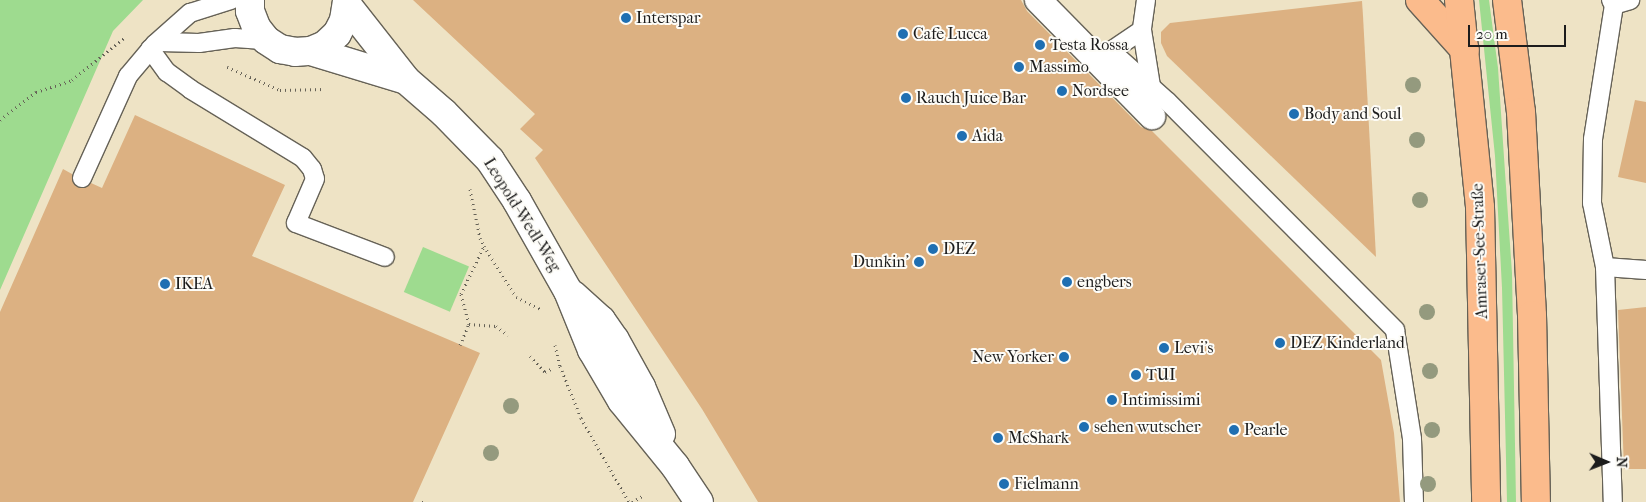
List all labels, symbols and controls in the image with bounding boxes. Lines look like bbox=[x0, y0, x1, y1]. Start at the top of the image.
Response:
place label: Interspar bbox=[636, 8, 701, 28]
marker: Interspar bbox=[620, 12, 632, 24]
scale bar bbox=[1471, 15, 1568, 47]
place label: Cafe Lucca bbox=[913, 24, 988, 44]
text: 20 m bbox=[1476, 25, 1508, 43]
marker: Cafe Lucca bbox=[897, 28, 909, 40]
place label: Testa Rossa bbox=[1050, 35, 1129, 55]
marker: Testa Rossa bbox=[1034, 39, 1046, 51]
place label: Massimo bbox=[1029, 57, 1089, 77]
marker: Massimo bbox=[1013, 61, 1025, 73]
place label: Nordsee bbox=[1072, 81, 1129, 101]
marker: Nordsee bbox=[1056, 85, 1068, 97]
place label: Rauch Juice Bar bbox=[916, 88, 1026, 108]
marker: Rauch Juice Bar bbox=[900, 92, 912, 104]
place label: Body and Soul bbox=[1304, 104, 1401, 124]
marker: Body and Soul bbox=[1288, 108, 1300, 120]
place label: Aida bbox=[972, 126, 1003, 146]
marker: Aida bbox=[956, 130, 968, 142]
street label: Leopold-Wedl-Weg bbox=[479, 155, 565, 275]
street label: Amraser-See-Straße bbox=[1468, 183, 1492, 319]
place label: DEZ bbox=[943, 239, 976, 259]
marker: DEZ bbox=[927, 243, 939, 255]
place label: Dunkin' bbox=[853, 252, 909, 272]
marker: Dunkin' bbox=[913, 256, 925, 268]
place label: engbers bbox=[1077, 272, 1132, 292]
place label: IKEA bbox=[175, 274, 213, 294]
marker: engbers bbox=[1061, 276, 1073, 288]
marker: IKEA bbox=[159, 278, 171, 290]
place label: DEZ Kinderland bbox=[1290, 333, 1405, 353]
marker: DEZ Kinderland bbox=[1274, 337, 1286, 349]
place label: Levi's bbox=[1174, 338, 1213, 358]
marker: Levi's bbox=[1158, 342, 1170, 354]
place label: New Yorker bbox=[972, 347, 1054, 367]
marker: New Yorker bbox=[1058, 351, 1070, 363]
place label: TUI bbox=[1146, 365, 1175, 385]
marker: TUI bbox=[1130, 369, 1142, 381]
place label: Intimissimi bbox=[1122, 390, 1200, 410]
marker: Intimissimi bbox=[1106, 394, 1118, 406]
place label: sehen wutscher bbox=[1094, 417, 1200, 437]
place label: Pearle bbox=[1244, 420, 1288, 440]
marker: sehen wutscher bbox=[1078, 421, 1090, 433]
marker: Pearle bbox=[1228, 424, 1240, 436]
place label: McShark bbox=[1008, 428, 1069, 448]
marker: McShark bbox=[992, 432, 1004, 444]
north arrow bbox=[1581, 437, 1631, 487]
text: N bbox=[1613, 457, 1630, 468]
place label: Fielmann bbox=[1014, 474, 1079, 494]
marker: Fielmann bbox=[998, 478, 1010, 490]

